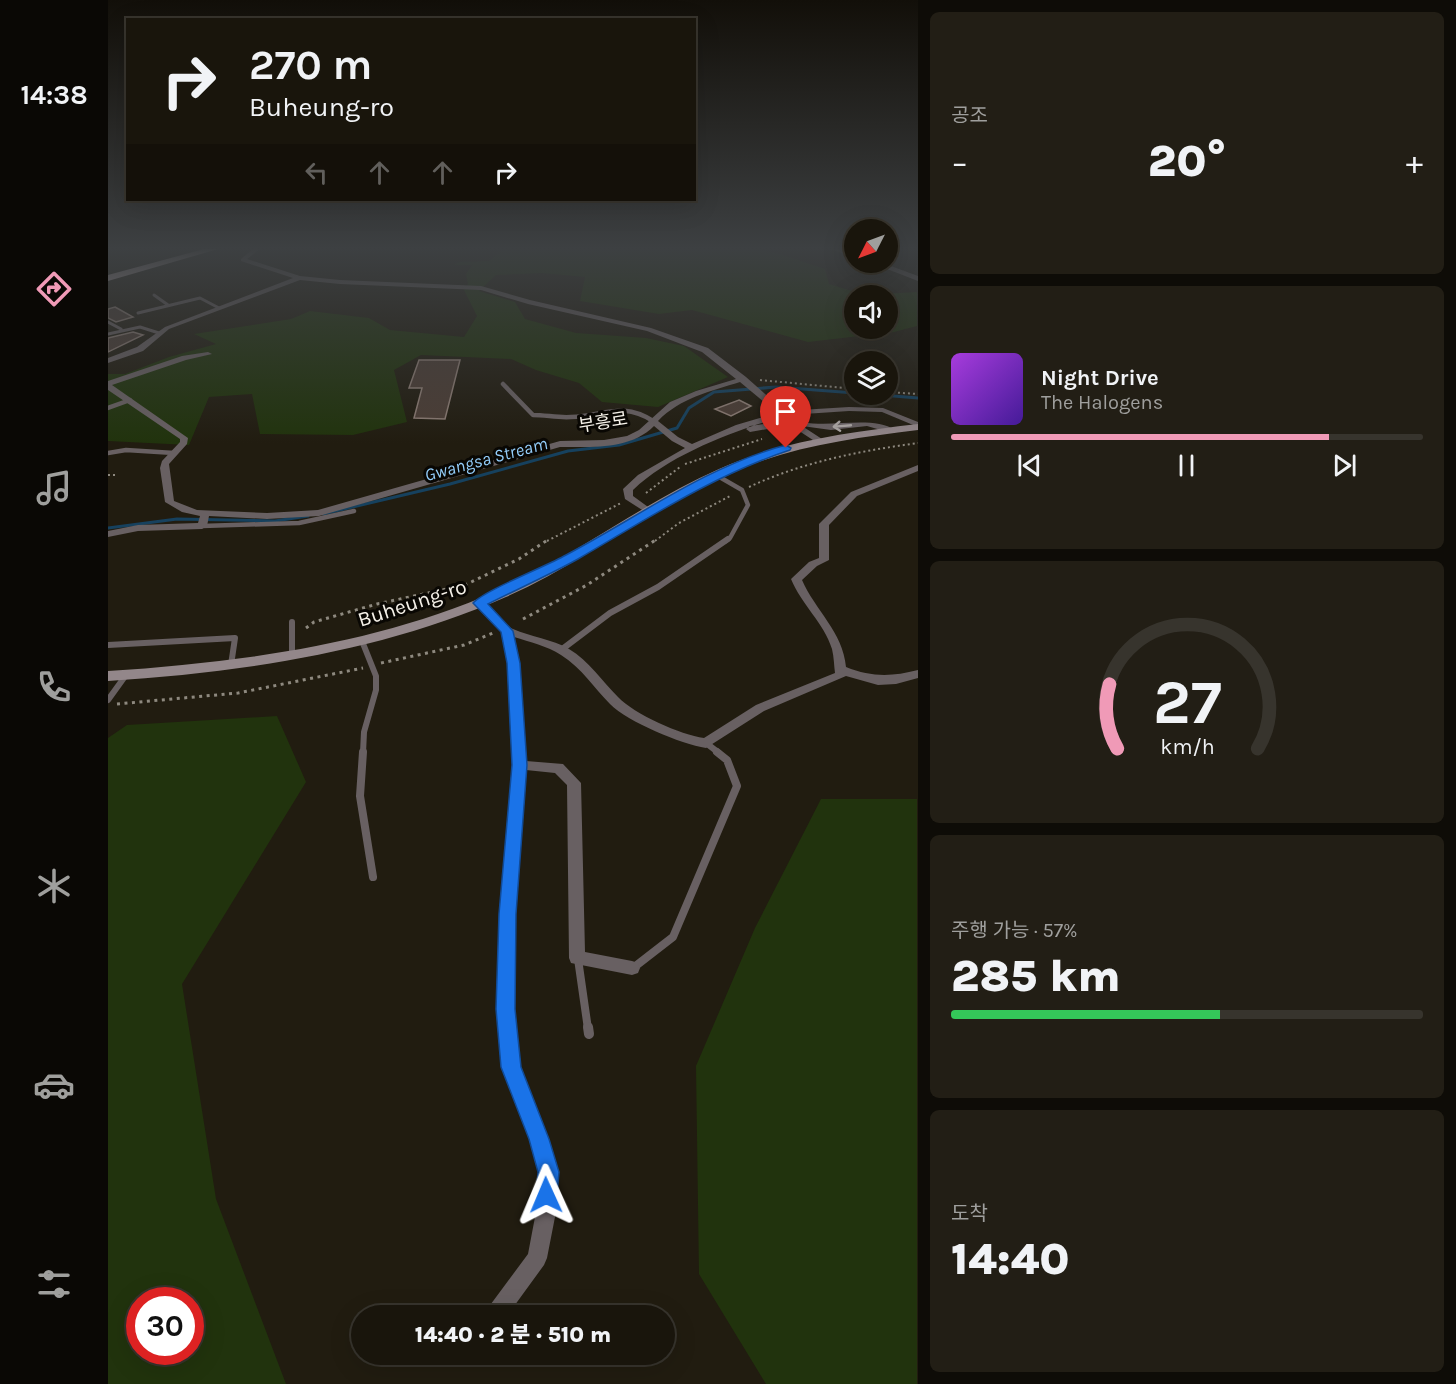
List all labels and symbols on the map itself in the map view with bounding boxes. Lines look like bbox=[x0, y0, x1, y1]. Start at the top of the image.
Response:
north arrow bbox=[844, 219, 898, 273]
pin bbox=[760, 386, 811, 448]
street label: 부흥로 bbox=[577, 407, 629, 437]
one-way arrow bbox=[833, 421, 853, 432]
water label: Gwangsa Stream bbox=[422, 432, 550, 486]
street label: Buheung-ro bbox=[355, 574, 469, 632]
position arrow bbox=[514, 1163, 578, 1227]
speed limit sign: 30 bbox=[126, 1287, 204, 1365]

